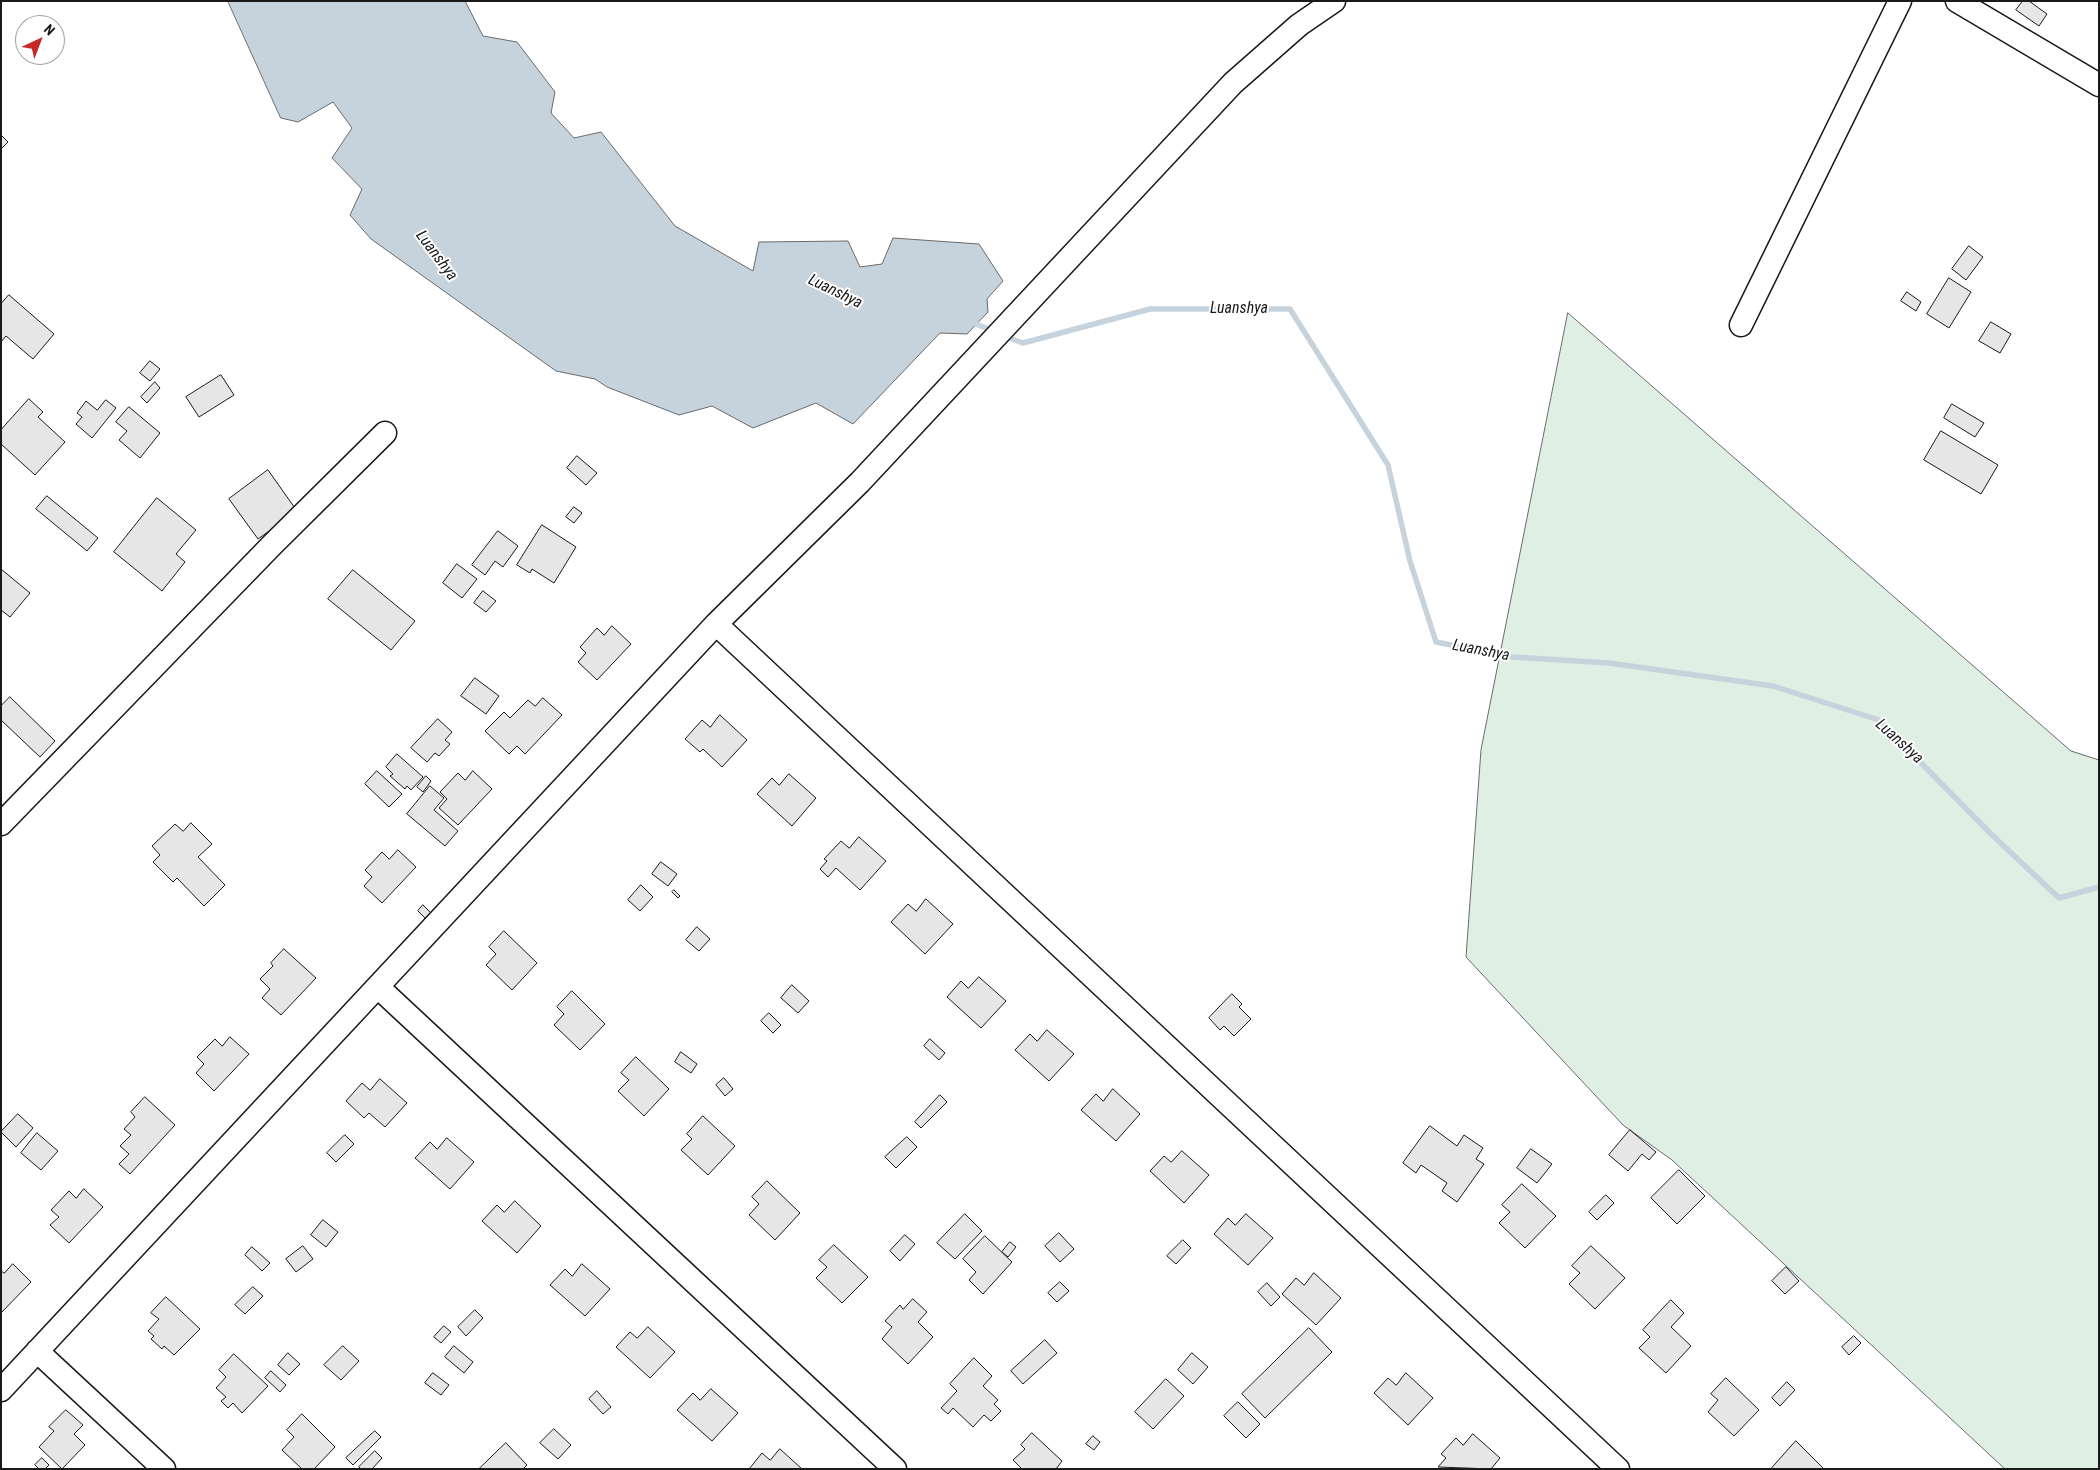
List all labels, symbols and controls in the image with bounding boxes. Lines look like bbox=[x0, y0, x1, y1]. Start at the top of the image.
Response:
north arrow bbox=[15, 15, 65, 65]
text: N bbox=[41, 21, 58, 39]
water label: Luanshya bbox=[411, 227, 461, 285]
water label: Luanshya bbox=[805, 271, 865, 313]
water label: Luanshya bbox=[1210, 299, 1268, 319]
water label: Luanshya bbox=[1451, 636, 1511, 666]
water label: Luanshya bbox=[1871, 716, 1927, 768]

